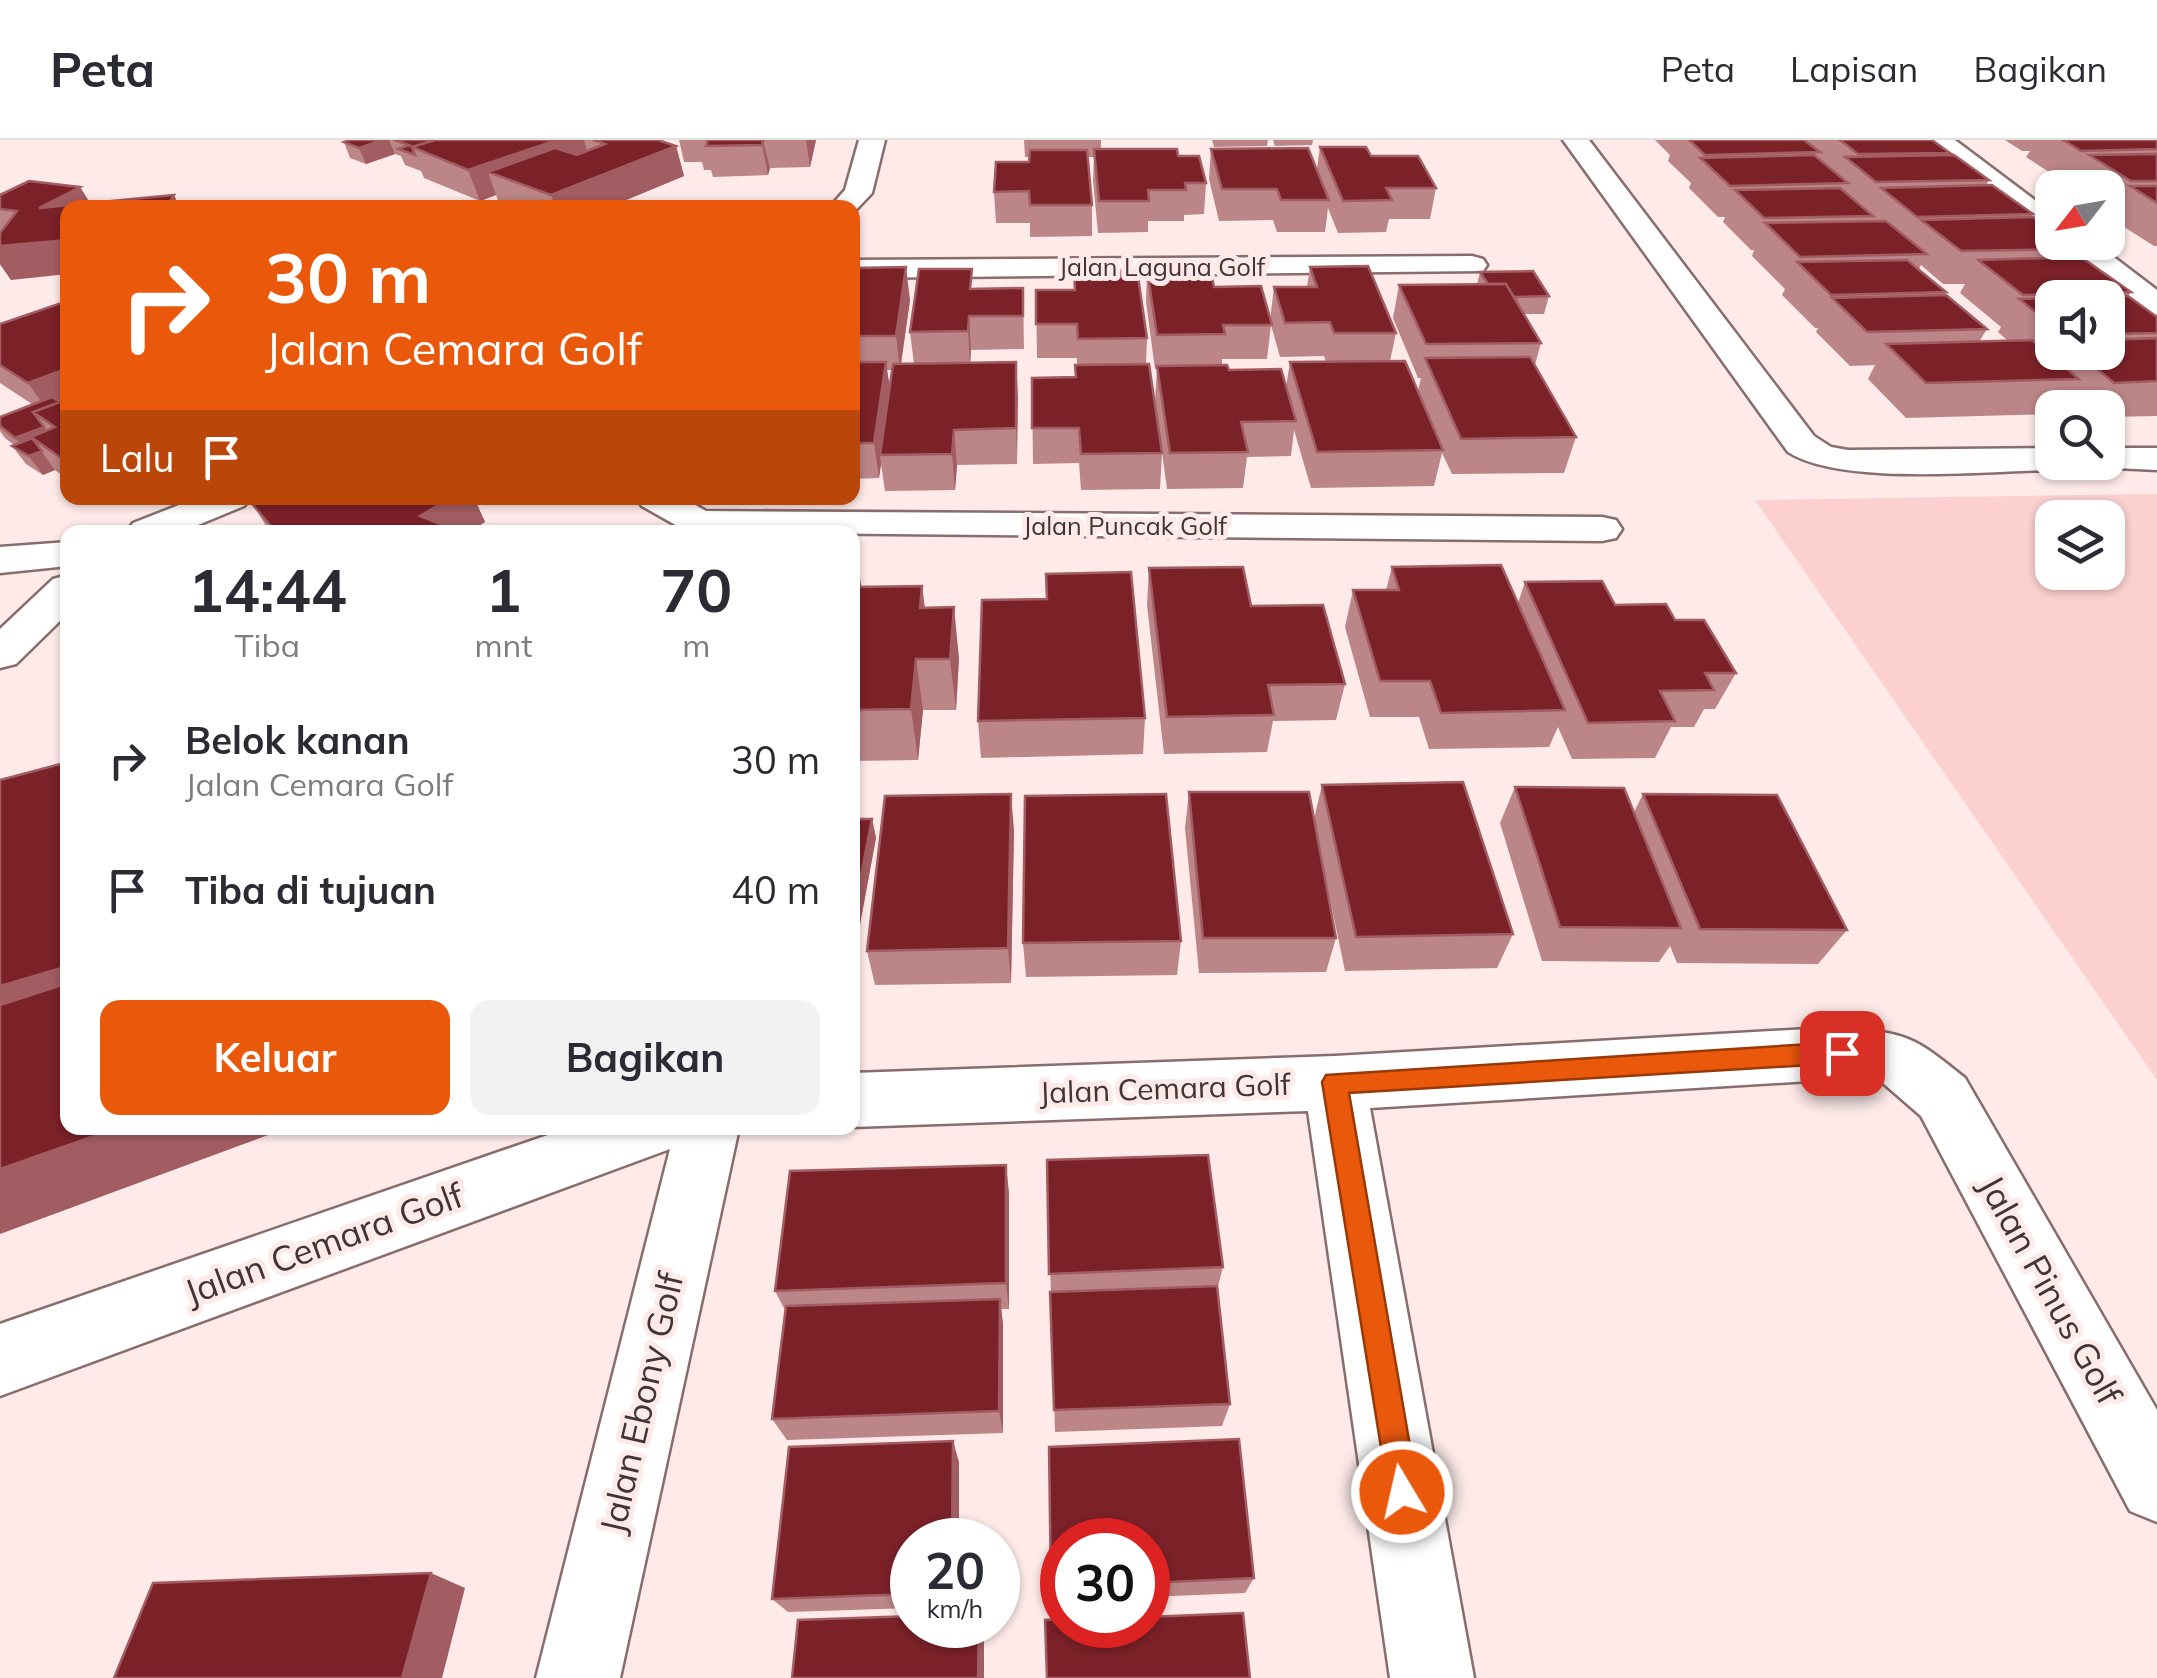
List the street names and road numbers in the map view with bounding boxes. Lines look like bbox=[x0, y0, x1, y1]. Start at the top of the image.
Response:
street label: Jalan Laguna Golf bbox=[1059, 251, 1266, 282]
street label: Jalan Puncak Golf bbox=[1023, 510, 1228, 541]
street label: Jalan Cemara Golf bbox=[1039, 1065, 1292, 1111]
street label: Jalan Pinus Golf bbox=[1970, 1167, 2133, 1413]
street label: Jalan Cemara Golf bbox=[178, 1172, 470, 1314]
street label: Jalan Ebony Golf bbox=[590, 1267, 693, 1538]

